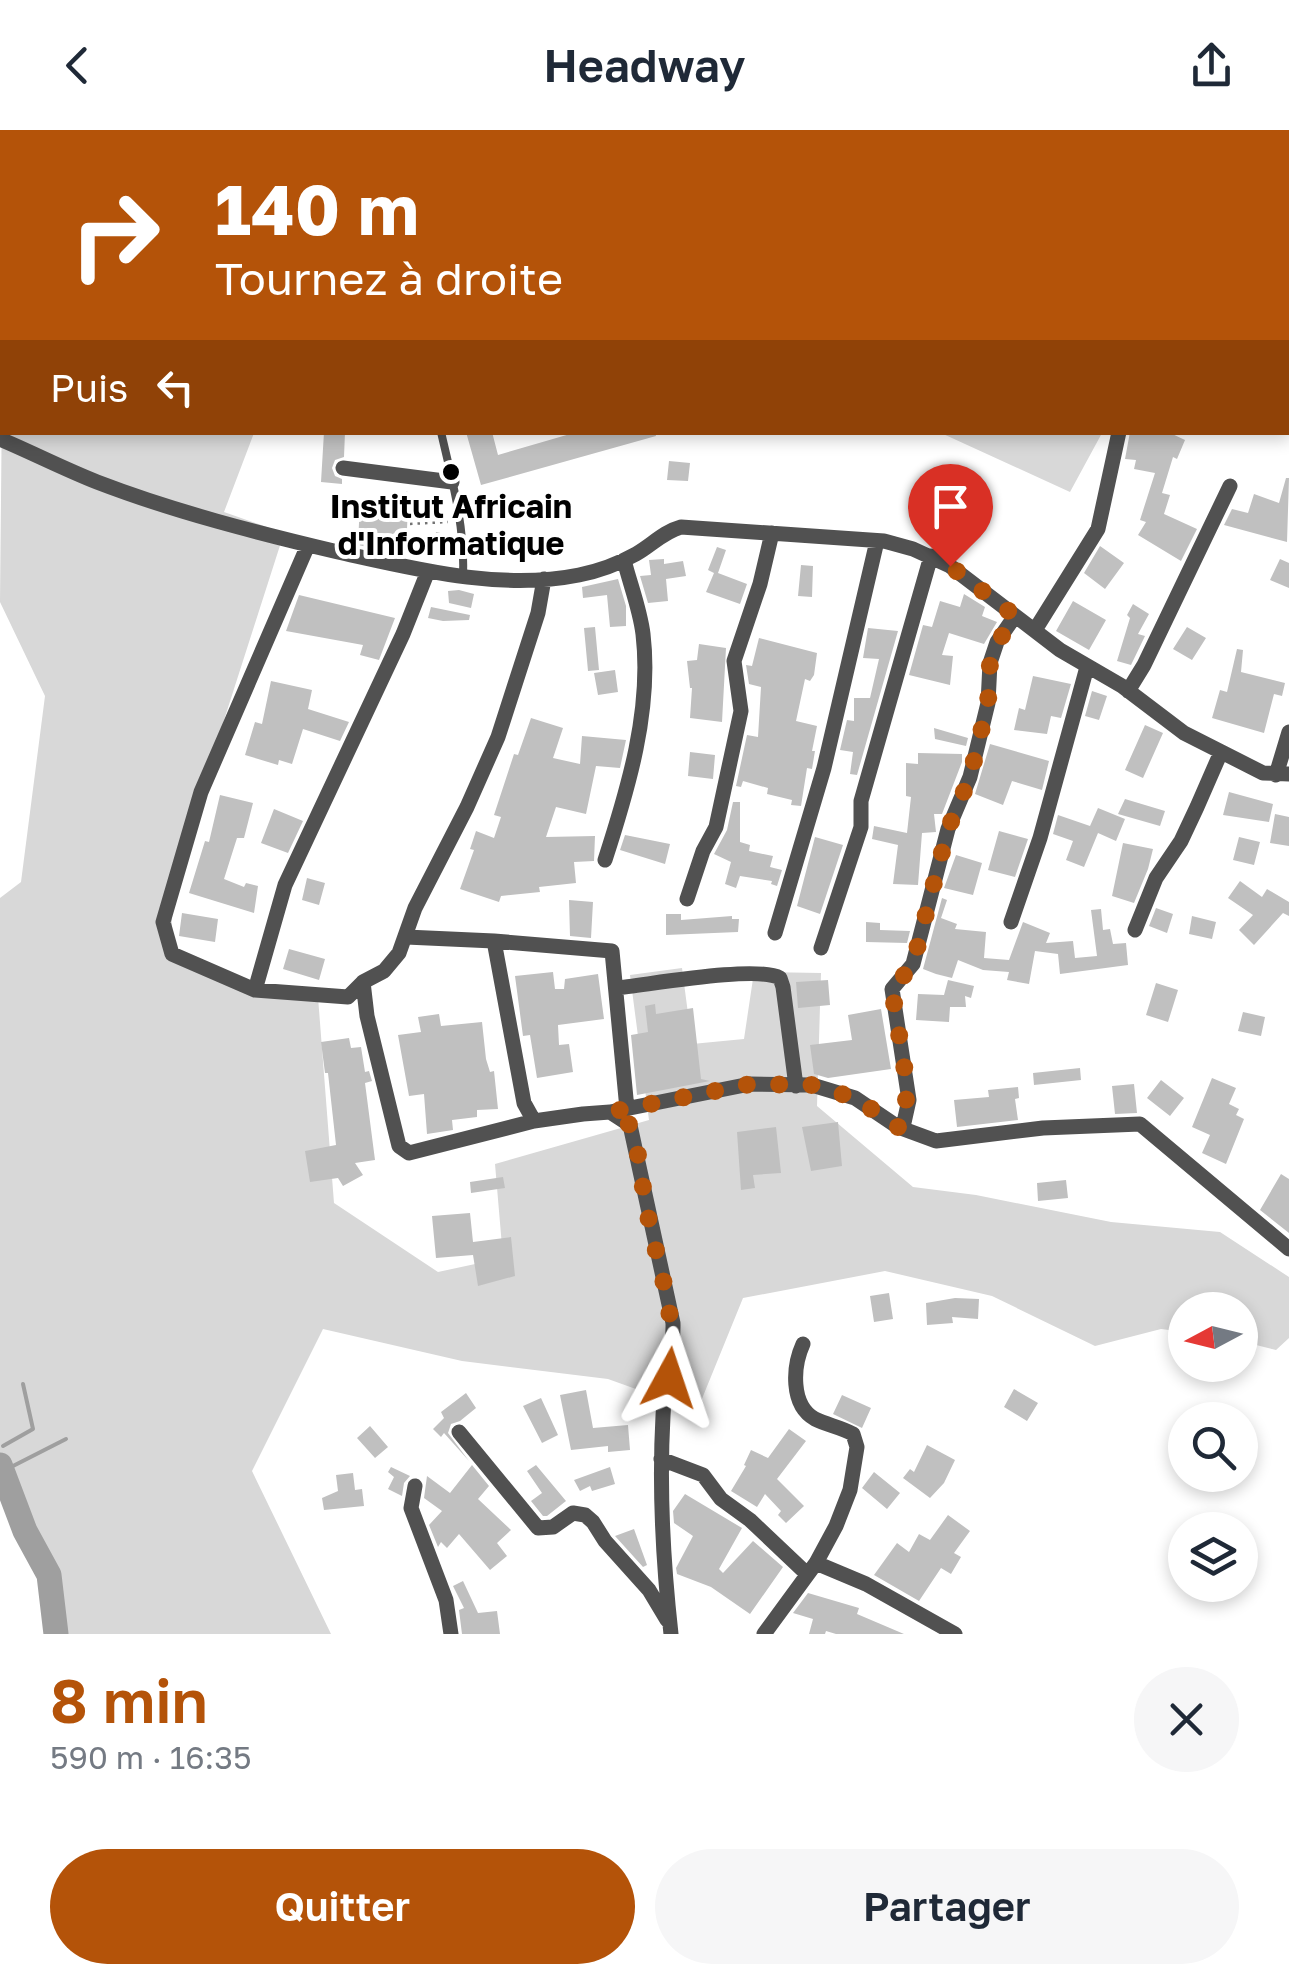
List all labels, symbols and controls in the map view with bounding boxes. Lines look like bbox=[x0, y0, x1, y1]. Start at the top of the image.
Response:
icon: back bbox=[50, 38, 105, 93]
text: Headway bbox=[544, 38, 745, 92]
icon: share bbox=[1184, 38, 1239, 93]
text: 140 m bbox=[215, 166, 419, 250]
icon: right bbox=[50, 170, 180, 300]
text: Tournez à droite bbox=[215, 251, 563, 305]
icon: left bbox=[148, 360, 203, 415]
text: Puis bbox=[50, 365, 128, 410]
marker: Institut Africain d'Informatique bbox=[440, 461, 462, 483]
pin bbox=[908, 464, 993, 567]
icon: arrive bbox=[923, 479, 978, 534]
place label: Institut Africain d'Informatique bbox=[330, 487, 572, 562]
north arrow bbox=[1168, 1292, 1258, 1382]
map controls bbox=[1168, 1292, 1258, 1602]
position arrow bbox=[617, 1326, 721, 1430]
button: search bbox=[1168, 1402, 1258, 1492]
button: layers bbox=[1168, 1512, 1258, 1602]
text: 8 min bbox=[50, 1664, 208, 1736]
button: close bbox=[1134, 1667, 1239, 1772]
text: 590 m · 16:35 bbox=[50, 1738, 251, 1776]
button: Quitter bbox=[50, 1849, 635, 1964]
button: Partager bbox=[655, 1849, 1239, 1964]

